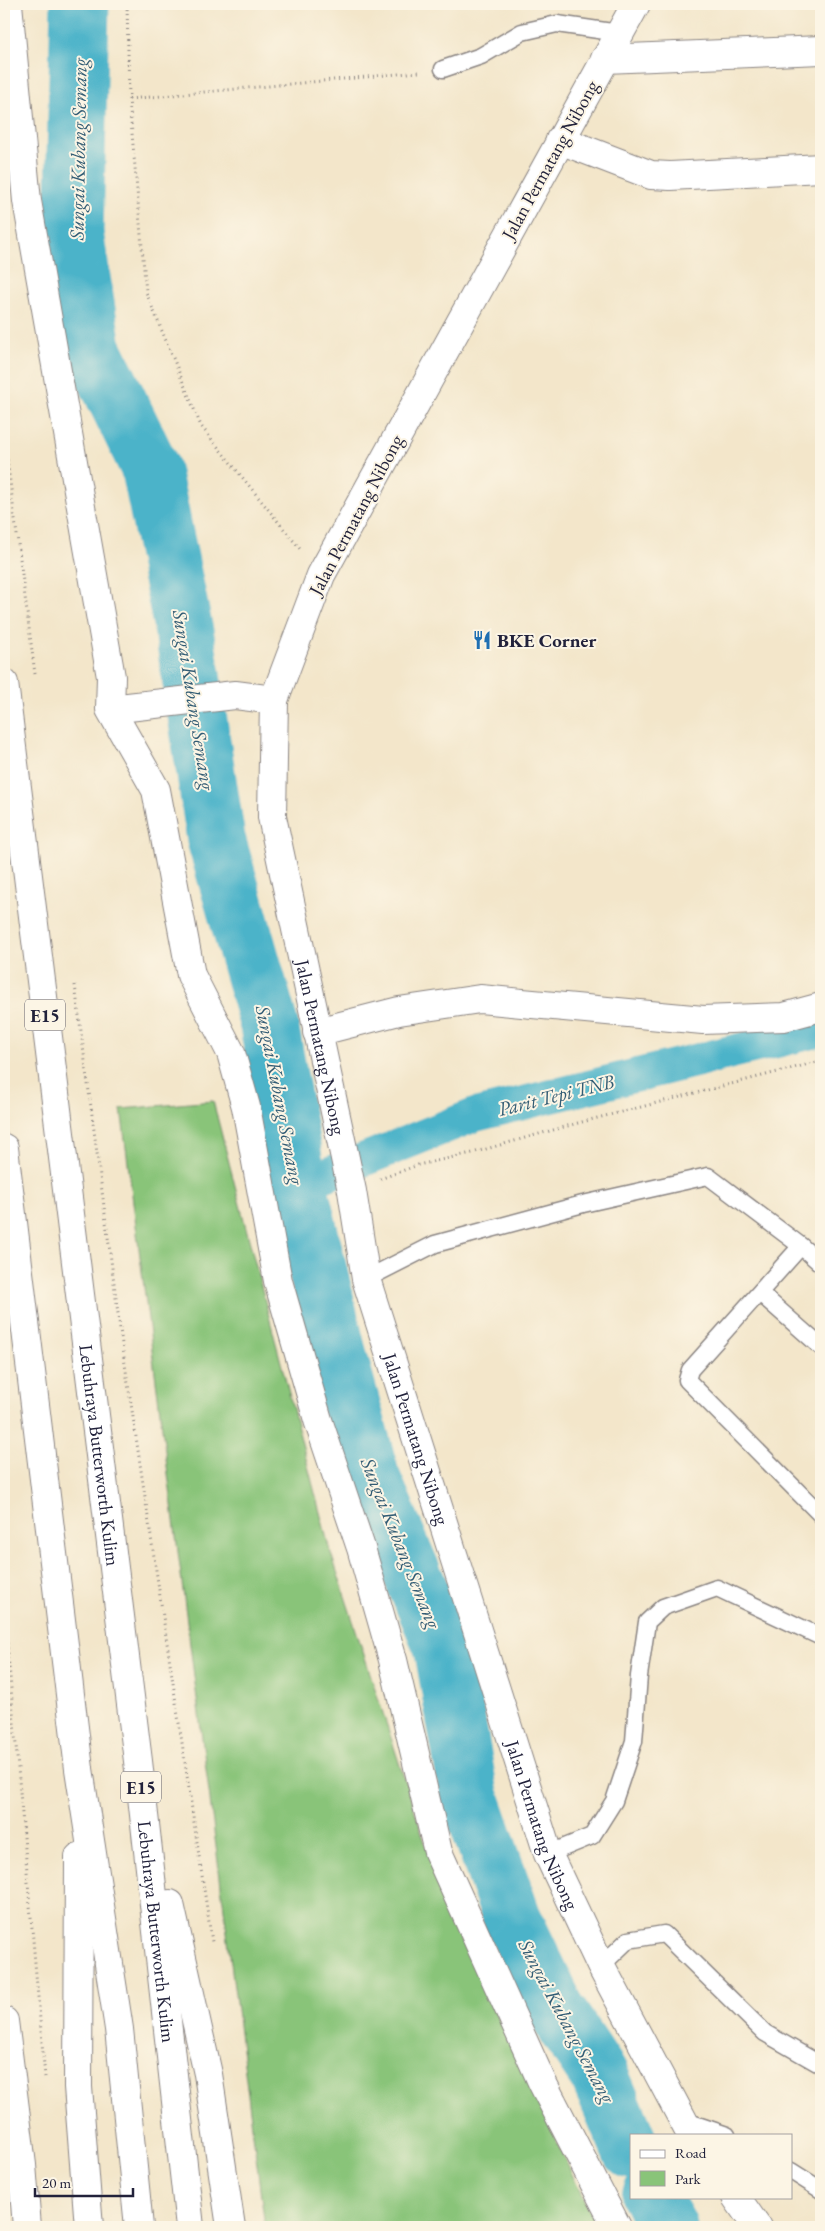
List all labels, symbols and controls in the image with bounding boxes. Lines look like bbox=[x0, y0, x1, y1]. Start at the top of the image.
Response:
water label: Sungai Kubang Semang bbox=[63, 57, 93, 241]
street label: Jalan Permatang Nibong bbox=[495, 75, 605, 246]
street label: Jalan Permatang Nibong bbox=[302, 430, 409, 601]
water label: Sungai Kubang Semang bbox=[167, 607, 221, 793]
place label: BKE Corner bbox=[497, 628, 596, 653]
restaurant icon: BKE Corner bbox=[471, 629, 493, 651]
street label: Jalan Permatang Nibong bbox=[290, 955, 352, 1138]
road number: E15 bbox=[25, 1000, 65, 1030]
water label: Sungai Kubang Semang bbox=[250, 1002, 310, 1188]
water label: Parit Tepi TNB bbox=[495, 1068, 617, 1122]
street label: Lebuhraya Butterworth Kulim bbox=[74, 1343, 126, 1568]
street label: Jalan Permatang Nibong bbox=[377, 1348, 456, 1529]
water label: Sungai Kubang Semang bbox=[354, 1453, 447, 1633]
street label: Jalan Permatang Nibong bbox=[500, 1735, 585, 1914]
road number: E15 bbox=[121, 1771, 161, 1802]
street label: Lebuhraya Butterworth Kulim bbox=[132, 1819, 182, 2044]
water label: Sungai Kubang Semang bbox=[512, 1934, 622, 2108]
legend bbox=[630, 2134, 792, 2198]
text: Road bbox=[675, 2143, 707, 2162]
scale bar bbox=[35, 2166, 132, 2198]
text: Park bbox=[675, 2169, 702, 2188]
text: 20 m bbox=[42, 2173, 71, 2192]

